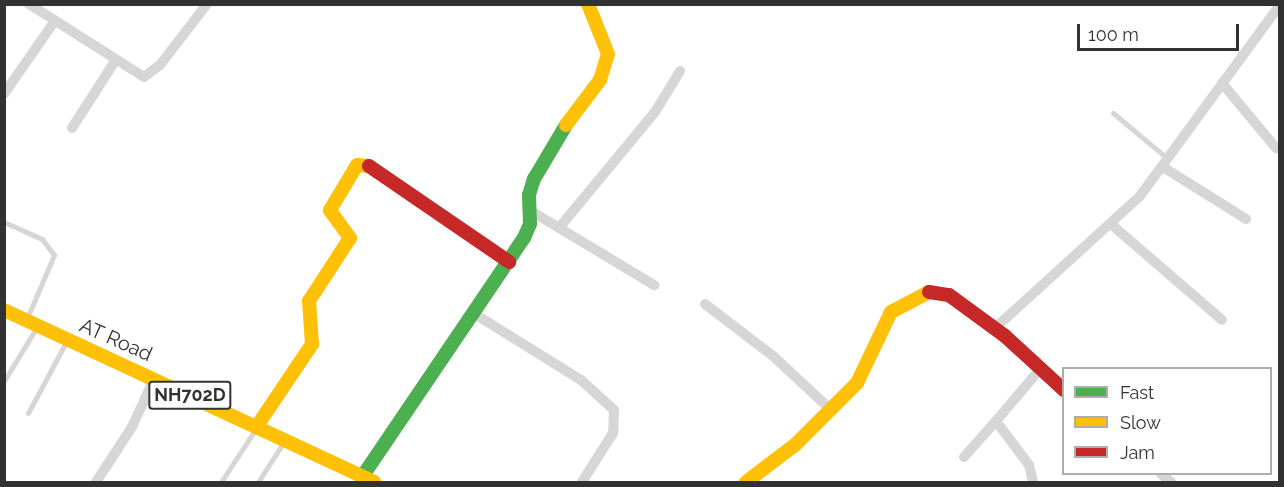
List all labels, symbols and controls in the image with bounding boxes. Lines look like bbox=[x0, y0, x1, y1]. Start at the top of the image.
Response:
scale bar bbox=[1080, 12, 1242, 50]
text: 100 m bbox=[1088, 24, 1139, 45]
street label: AT Road bbox=[76, 313, 156, 367]
legend bbox=[1062, 367, 1272, 475]
road number: NH702D bbox=[148, 380, 232, 410]
text: Fast bbox=[1120, 382, 1154, 403]
text: Slow bbox=[1120, 412, 1161, 433]
text: Jam bbox=[1120, 442, 1155, 463]

